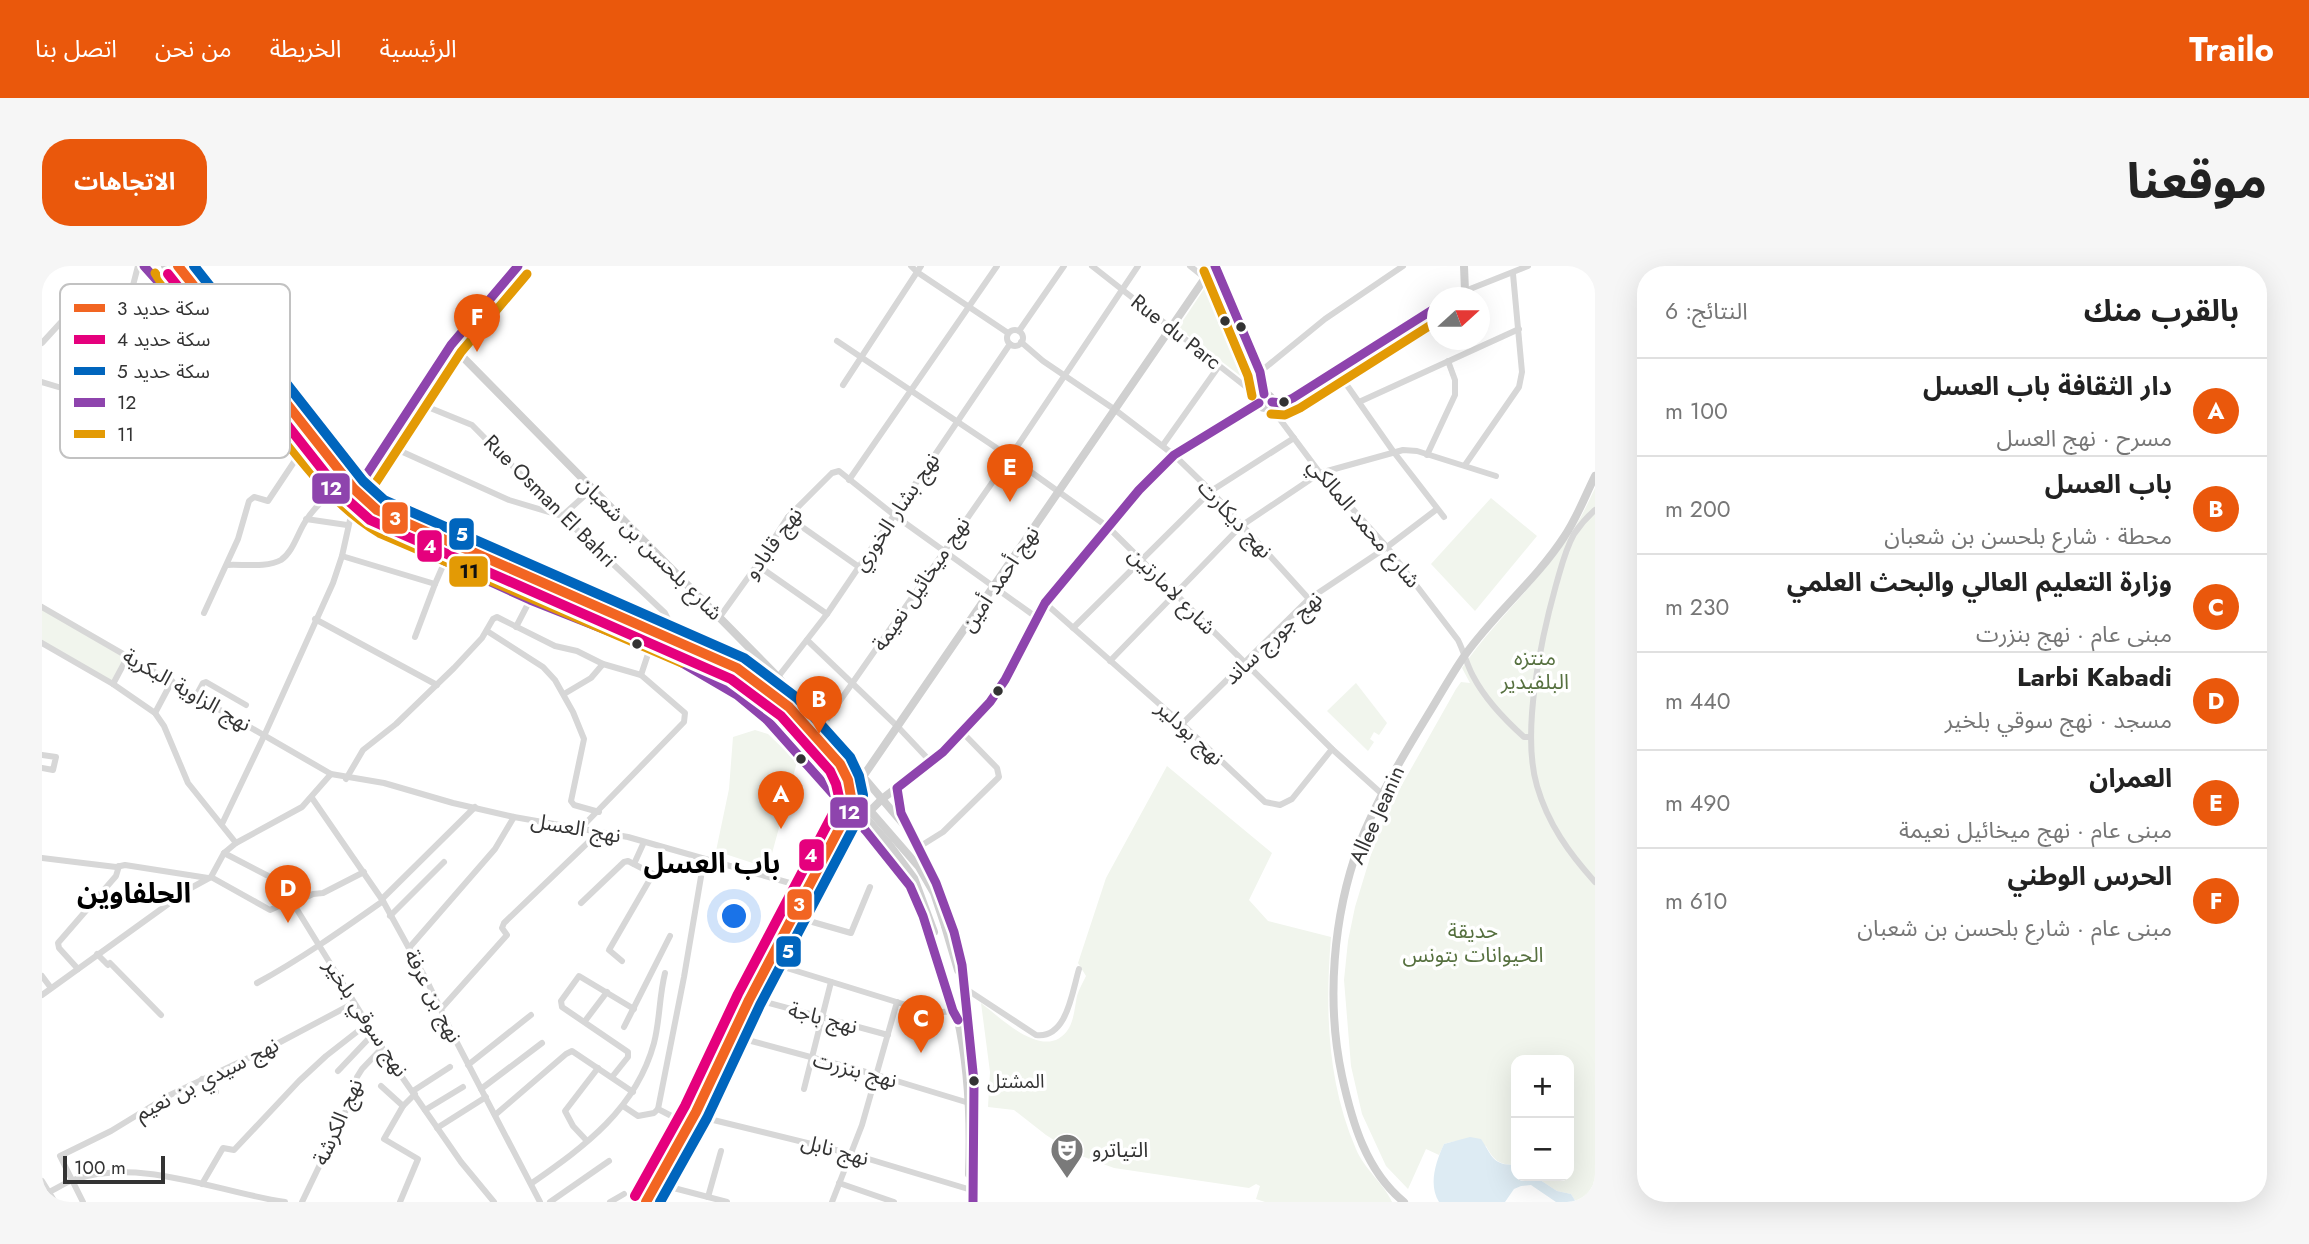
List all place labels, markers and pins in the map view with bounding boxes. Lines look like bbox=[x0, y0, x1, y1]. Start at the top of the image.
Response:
pin: F bbox=[454, 294, 500, 352]
unlabelled marker bbox=[1218, 314, 1232, 328]
unlabelled marker bbox=[1234, 320, 1248, 334]
unlabelled marker bbox=[1277, 395, 1291, 409]
pin: E bbox=[987, 444, 1033, 502]
unlabelled marker bbox=[630, 637, 644, 651]
pin: B bbox=[796, 676, 842, 734]
unlabelled marker bbox=[991, 684, 1005, 698]
unlabelled marker bbox=[794, 752, 808, 766]
pin: A bbox=[758, 771, 804, 829]
pin: D bbox=[265, 865, 311, 923]
pin: C bbox=[898, 995, 944, 1053]
place label: المشتل bbox=[987, 1068, 1045, 1095]
marker: المشتل bbox=[967, 1074, 981, 1088]
theatre icon: التياترو bbox=[1048, 1131, 1086, 1180]
place label: التياترو bbox=[1092, 1135, 1148, 1165]

